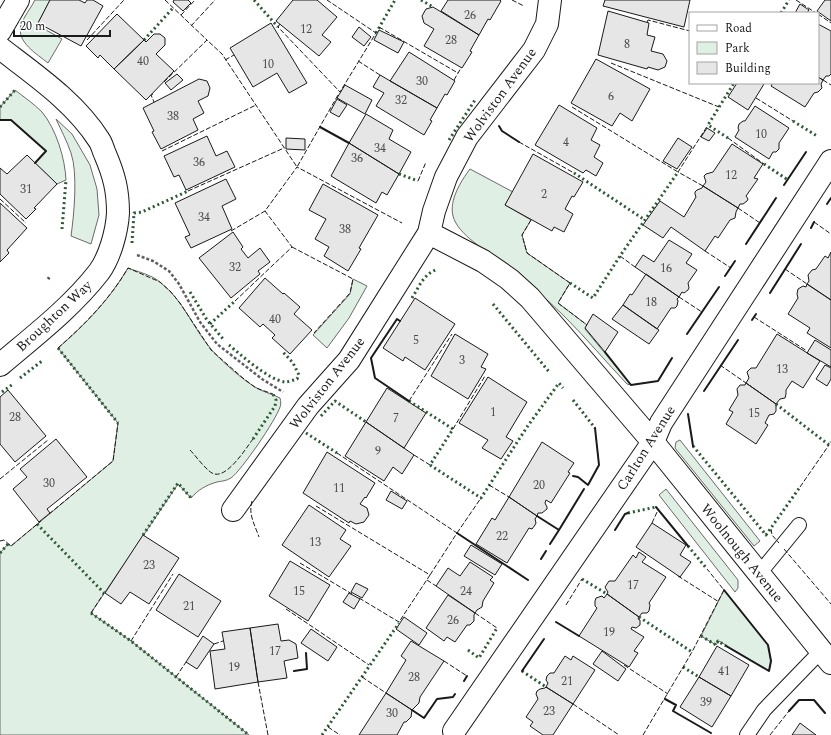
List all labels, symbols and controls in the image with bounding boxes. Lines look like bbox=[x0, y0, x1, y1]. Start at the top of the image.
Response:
house number: 26 bbox=[464, 6, 476, 25]
scale bar bbox=[14, 12, 110, 38]
legend bbox=[689, 12, 819, 84]
text: 20 m bbox=[20, 17, 45, 36]
text: Road bbox=[725, 19, 752, 38]
house number: 12 bbox=[300, 20, 312, 39]
house number: 28 bbox=[445, 31, 457, 50]
house number: 8 bbox=[624, 35, 630, 54]
text: Park bbox=[725, 39, 750, 58]
street label: Wolviston Avenue bbox=[458, 43, 542, 147]
house number: 40 bbox=[137, 52, 149, 71]
house number: 10 bbox=[262, 55, 274, 74]
text: Building bbox=[725, 59, 771, 78]
house number: 30 bbox=[416, 72, 428, 91]
house number: 6 bbox=[608, 87, 614, 106]
house number: 32 bbox=[395, 91, 407, 110]
house number: 38 bbox=[167, 107, 179, 126]
house number: 10 bbox=[755, 125, 767, 144]
house number: 4 bbox=[563, 133, 569, 152]
house number: 34 bbox=[374, 139, 386, 158]
house number: 36 bbox=[351, 149, 363, 168]
house number: 36 bbox=[193, 153, 205, 172]
house number: 12 bbox=[725, 166, 737, 185]
house number: 31 bbox=[20, 180, 32, 199]
house number: 2 bbox=[541, 185, 547, 204]
house number: 34 bbox=[198, 208, 210, 227]
house number: 38 bbox=[339, 220, 351, 239]
house number: 32 bbox=[229, 258, 241, 277]
house number: 16 bbox=[660, 259, 672, 278]
street label: Broughton Way bbox=[11, 274, 98, 357]
house number: 18 bbox=[645, 293, 657, 312]
house number: 40 bbox=[269, 310, 281, 329]
house number: 5 bbox=[413, 331, 419, 350]
street label: Wolviston Avenue bbox=[284, 332, 370, 434]
house number: 3 bbox=[459, 351, 465, 370]
house number: 13 bbox=[776, 360, 788, 379]
street label: Carlton Avenue bbox=[611, 401, 681, 495]
house number: 1 bbox=[490, 403, 496, 422]
house number: 15 bbox=[748, 404, 760, 423]
house number: 28 bbox=[9, 408, 21, 427]
house number: 7 bbox=[393, 409, 399, 428]
house number: 9 bbox=[375, 442, 381, 461]
house number: 30 bbox=[43, 474, 55, 493]
house number: 20 bbox=[533, 476, 545, 495]
house number: 11 bbox=[333, 479, 345, 498]
street label: Woolnough Avenue bbox=[696, 499, 789, 607]
house number: 22 bbox=[496, 527, 508, 546]
house number: 13 bbox=[309, 533, 321, 552]
house number: 23 bbox=[143, 556, 155, 575]
house number: 17 bbox=[627, 576, 639, 595]
house number: 15 bbox=[293, 582, 305, 601]
house number: 24 bbox=[460, 582, 472, 601]
house number: 21 bbox=[183, 597, 195, 616]
house number: 26 bbox=[447, 611, 459, 630]
house number: 19 bbox=[603, 623, 615, 642]
house number: 17 bbox=[269, 642, 281, 661]
house number: 19 bbox=[228, 658, 240, 677]
house number: 41 bbox=[718, 662, 730, 681]
house number: 28 bbox=[408, 668, 420, 687]
house number: 21 bbox=[561, 672, 573, 691]
house number: 39 bbox=[700, 693, 712, 712]
house number: 23 bbox=[543, 702, 555, 721]
house number: 30 bbox=[386, 704, 398, 723]

